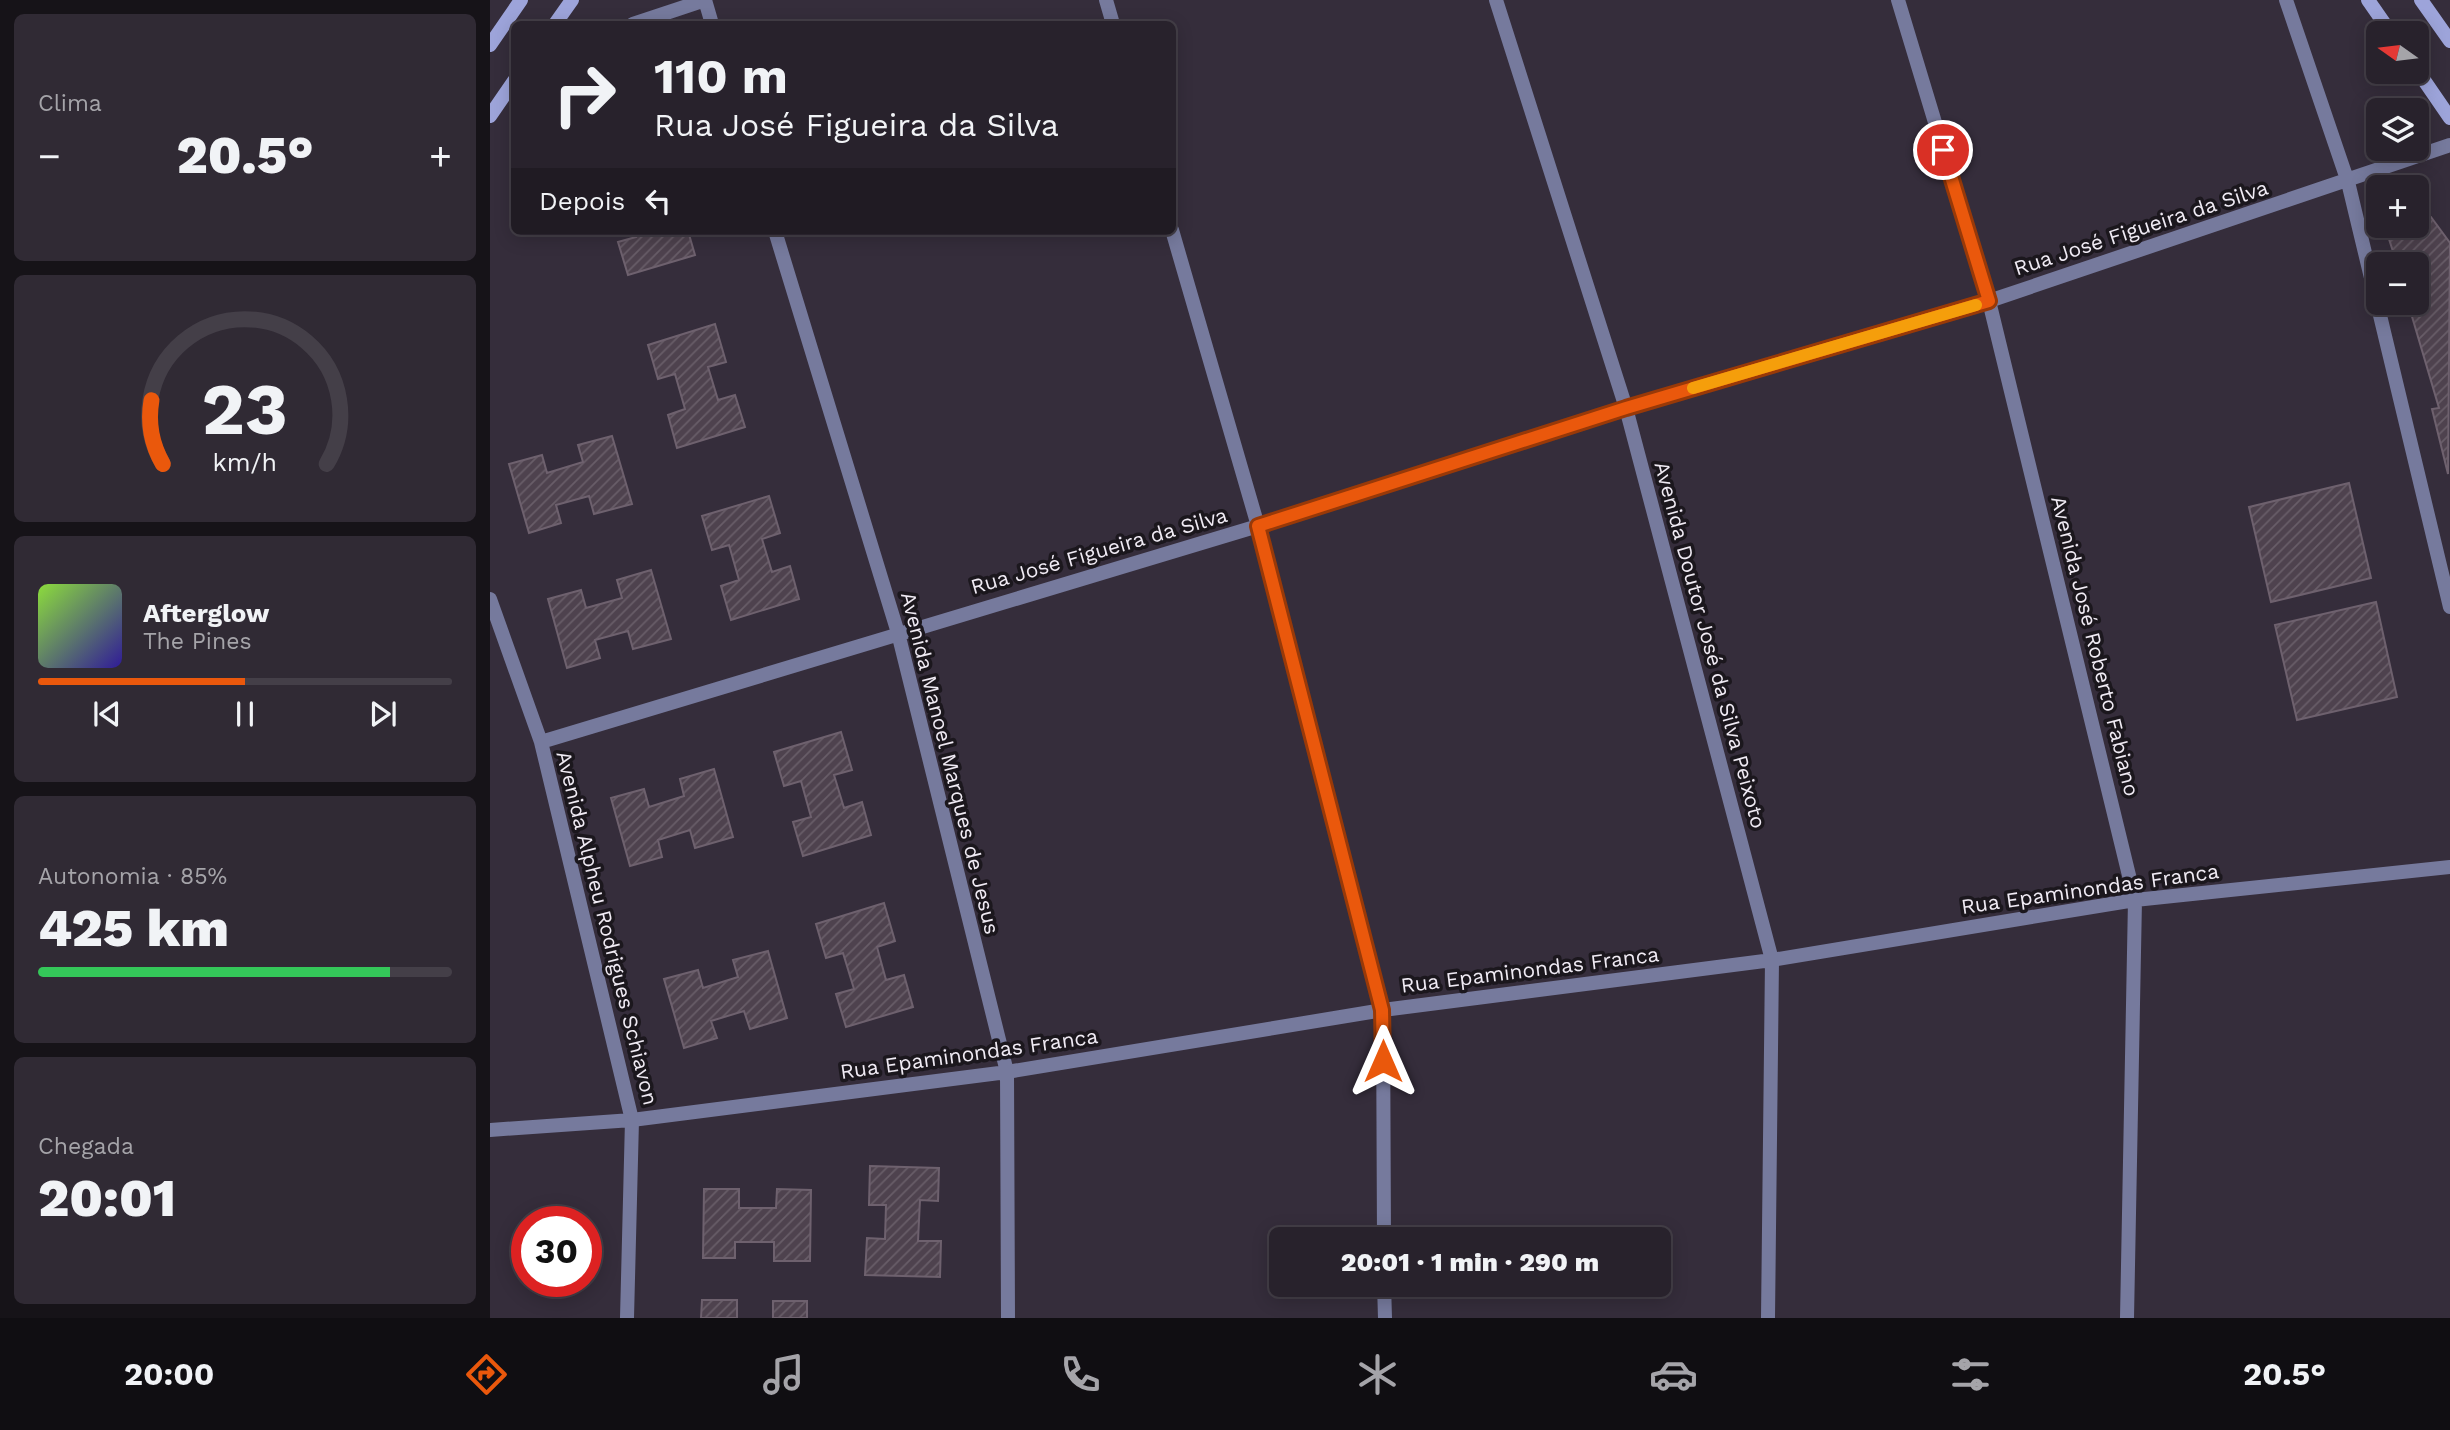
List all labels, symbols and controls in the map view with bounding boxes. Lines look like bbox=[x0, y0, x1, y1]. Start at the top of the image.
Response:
north arrow bbox=[2366, 21, 2429, 84]
map controls bbox=[2366, 21, 2429, 315]
text: 110 m bbox=[654, 47, 788, 105]
icon: right bbox=[539, 49, 630, 140]
text: Clima bbox=[38, 90, 102, 117]
button: layers bbox=[2366, 98, 2429, 161]
text: Rua José Figueira da Silva bbox=[654, 106, 1059, 144]
pin bbox=[1913, 120, 1973, 180]
text: 20.5° bbox=[176, 125, 314, 186]
icon: arrive bbox=[1924, 131, 1962, 169]
text: − bbox=[38, 134, 61, 178]
text: + bbox=[429, 134, 452, 178]
street label: Rua José Figueira da Silva bbox=[2011, 175, 2271, 280]
button: + bbox=[2366, 175, 2429, 238]
icon: left bbox=[639, 182, 677, 220]
text: Depois bbox=[539, 186, 625, 216]
button: − bbox=[2366, 252, 2429, 315]
text: 23 bbox=[202, 367, 288, 453]
text: km/h bbox=[213, 448, 277, 477]
street label: Avenida Doutor José da Silva Peixoto bbox=[1649, 459, 1772, 831]
street label: Avenida José Roberto Fabiano bbox=[2046, 493, 2145, 799]
street label: Rua José Figueira da Silva bbox=[968, 502, 1230, 599]
street label: Avenida Manoel Marques de Jesus bbox=[896, 589, 1005, 937]
text: Afterglow bbox=[143, 598, 269, 628]
text: The Pines bbox=[143, 628, 252, 655]
icon: previous bbox=[88, 695, 126, 733]
icon: pause bbox=[226, 695, 264, 733]
icon: next bbox=[364, 695, 402, 733]
street label: Avenida Alpheu Rodrigues Schiavon bbox=[551, 748, 664, 1108]
street label: Rua Epaminondas Franca bbox=[1959, 858, 2220, 919]
text: Autonomia · 85% bbox=[38, 863, 227, 890]
text: 425 km bbox=[38, 898, 229, 959]
street label: Rua Epaminondas Franca bbox=[1399, 941, 1661, 998]
street label: Rua Epaminondas Franca bbox=[838, 1023, 1099, 1084]
position arrow bbox=[1346, 1024, 1420, 1098]
text: Chegada bbox=[38, 1133, 134, 1160]
text: 20:01 bbox=[38, 1168, 176, 1229]
speed limit sign: 30 bbox=[511, 1206, 602, 1297]
text: 20:01 · 1 min · 290 m bbox=[1341, 1247, 1599, 1277]
icon: directions bbox=[462, 1350, 511, 1399]
icon: music bbox=[759, 1350, 808, 1399]
icon: phone bbox=[1056, 1350, 1105, 1399]
icon: climate bbox=[1353, 1350, 1402, 1399]
icon: car bbox=[1649, 1350, 1698, 1399]
icon: filters bbox=[1946, 1350, 1995, 1399]
text: 20:00 bbox=[124, 1355, 214, 1393]
text: 20.5° bbox=[2243, 1355, 2326, 1393]

